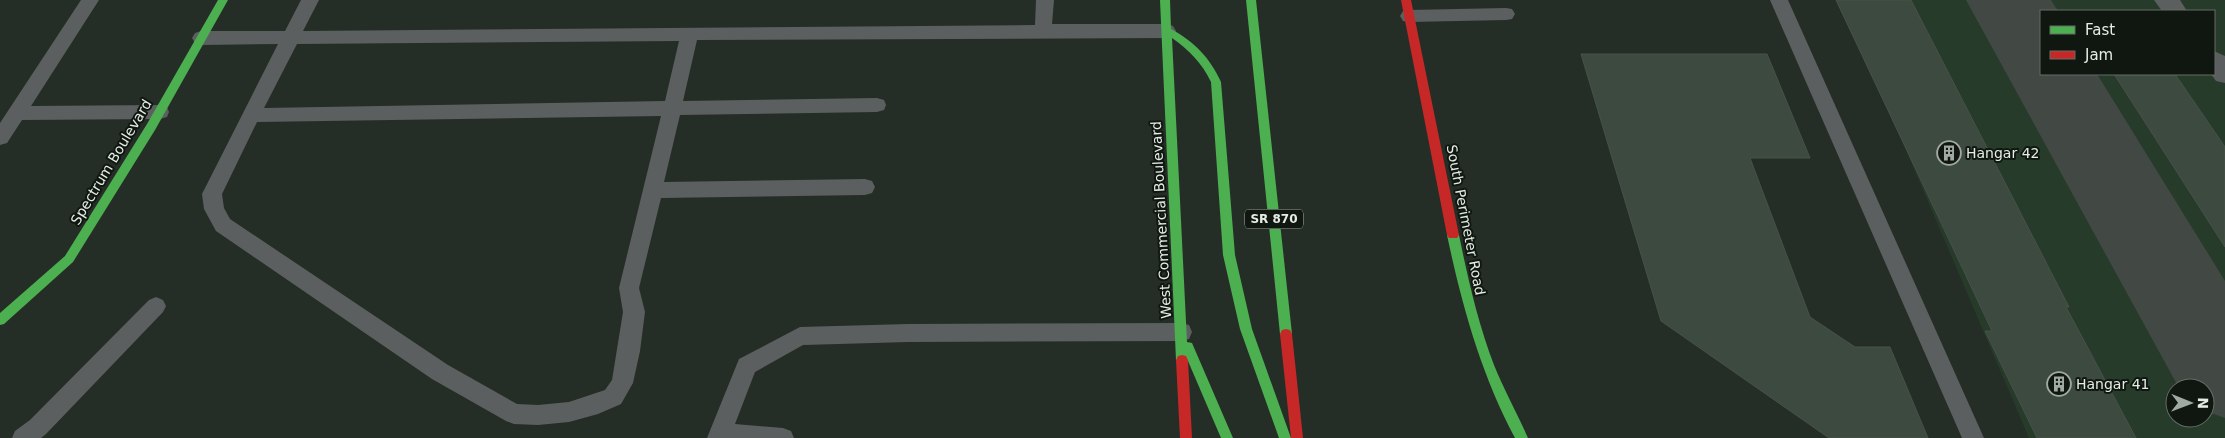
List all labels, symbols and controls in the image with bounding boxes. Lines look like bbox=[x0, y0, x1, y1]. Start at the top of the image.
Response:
legend bbox=[2040, 10, 2215, 75]
text: Fast bbox=[2085, 21, 2115, 39]
text: Jam bbox=[2084, 46, 2113, 64]
street label: Spectrum Boulevard bbox=[67, 97, 155, 227]
street label: West Commercial Boulevard bbox=[1148, 121, 1174, 319]
building icon: Hangar 42 bbox=[1936, 140, 1962, 166]
street label: South Perimeter Road bbox=[1444, 143, 1488, 297]
place label: Hangar 42 bbox=[1966, 145, 2039, 161]
road number: SR 870 bbox=[1245, 210, 1303, 228]
building icon: Hangar 41 bbox=[2046, 371, 2072, 397]
place label: Hangar 41 bbox=[2076, 376, 2149, 392]
north arrow bbox=[2165, 378, 2215, 428]
text: N bbox=[2195, 397, 2211, 409]

